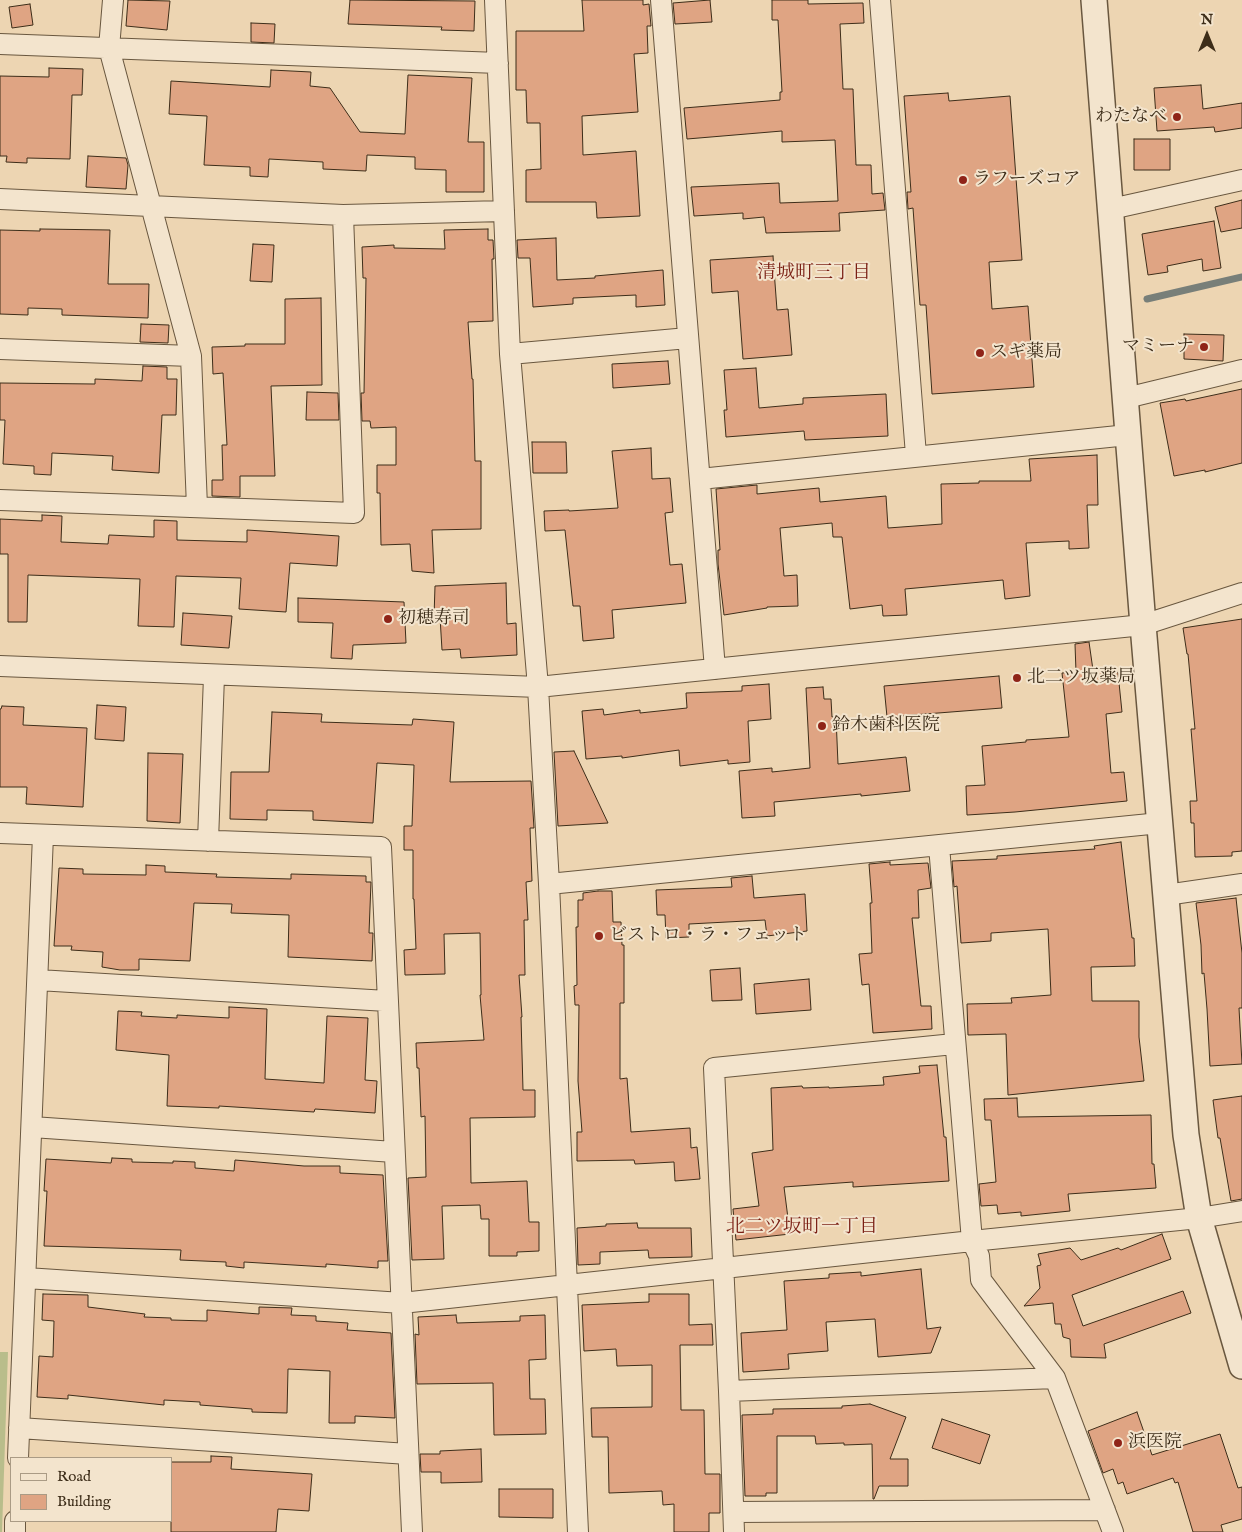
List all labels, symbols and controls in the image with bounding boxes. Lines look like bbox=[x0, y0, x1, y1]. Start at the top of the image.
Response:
north arrow bbox=[1182, 10, 1232, 60]
text: N bbox=[1201, 11, 1213, 29]
place label: わたなべ bbox=[1095, 106, 1167, 128]
marker: わたなべ bbox=[1171, 111, 1183, 123]
place label: ラフーズコア bbox=[973, 169, 1080, 191]
marker: ラフーズコア bbox=[957, 174, 969, 186]
district label: 清城町三丁目 bbox=[757, 263, 871, 285]
place label: マミーナ bbox=[1122, 336, 1194, 358]
marker: マミーナ bbox=[1198, 341, 1210, 353]
place label: スギ薬局 bbox=[990, 342, 1062, 364]
marker: スギ薬局 bbox=[974, 347, 986, 359]
place label: 初穂寿司 bbox=[398, 608, 470, 630]
marker: 初穂寿司 bbox=[382, 613, 394, 625]
place label: 北二ツ坂薬局 bbox=[1027, 667, 1135, 689]
marker: 北二ツ坂薬局 bbox=[1011, 672, 1023, 684]
place label: 鈴木歯科医院 bbox=[832, 715, 940, 737]
marker: 鈴木歯科医院 bbox=[816, 720, 828, 732]
place label: ビストロ・ラ・フェット bbox=[609, 925, 807, 947]
marker: ビストロ・ラ・フェット bbox=[593, 930, 605, 942]
district label: 北二ツ坂町一丁目 bbox=[726, 1217, 878, 1239]
place label: 浜医院 bbox=[1128, 1432, 1182, 1454]
marker: 浜医院 bbox=[1112, 1437, 1124, 1449]
legend bbox=[10, 1457, 172, 1522]
text: Road bbox=[57, 1467, 91, 1486]
text: Building bbox=[57, 1492, 111, 1511]

